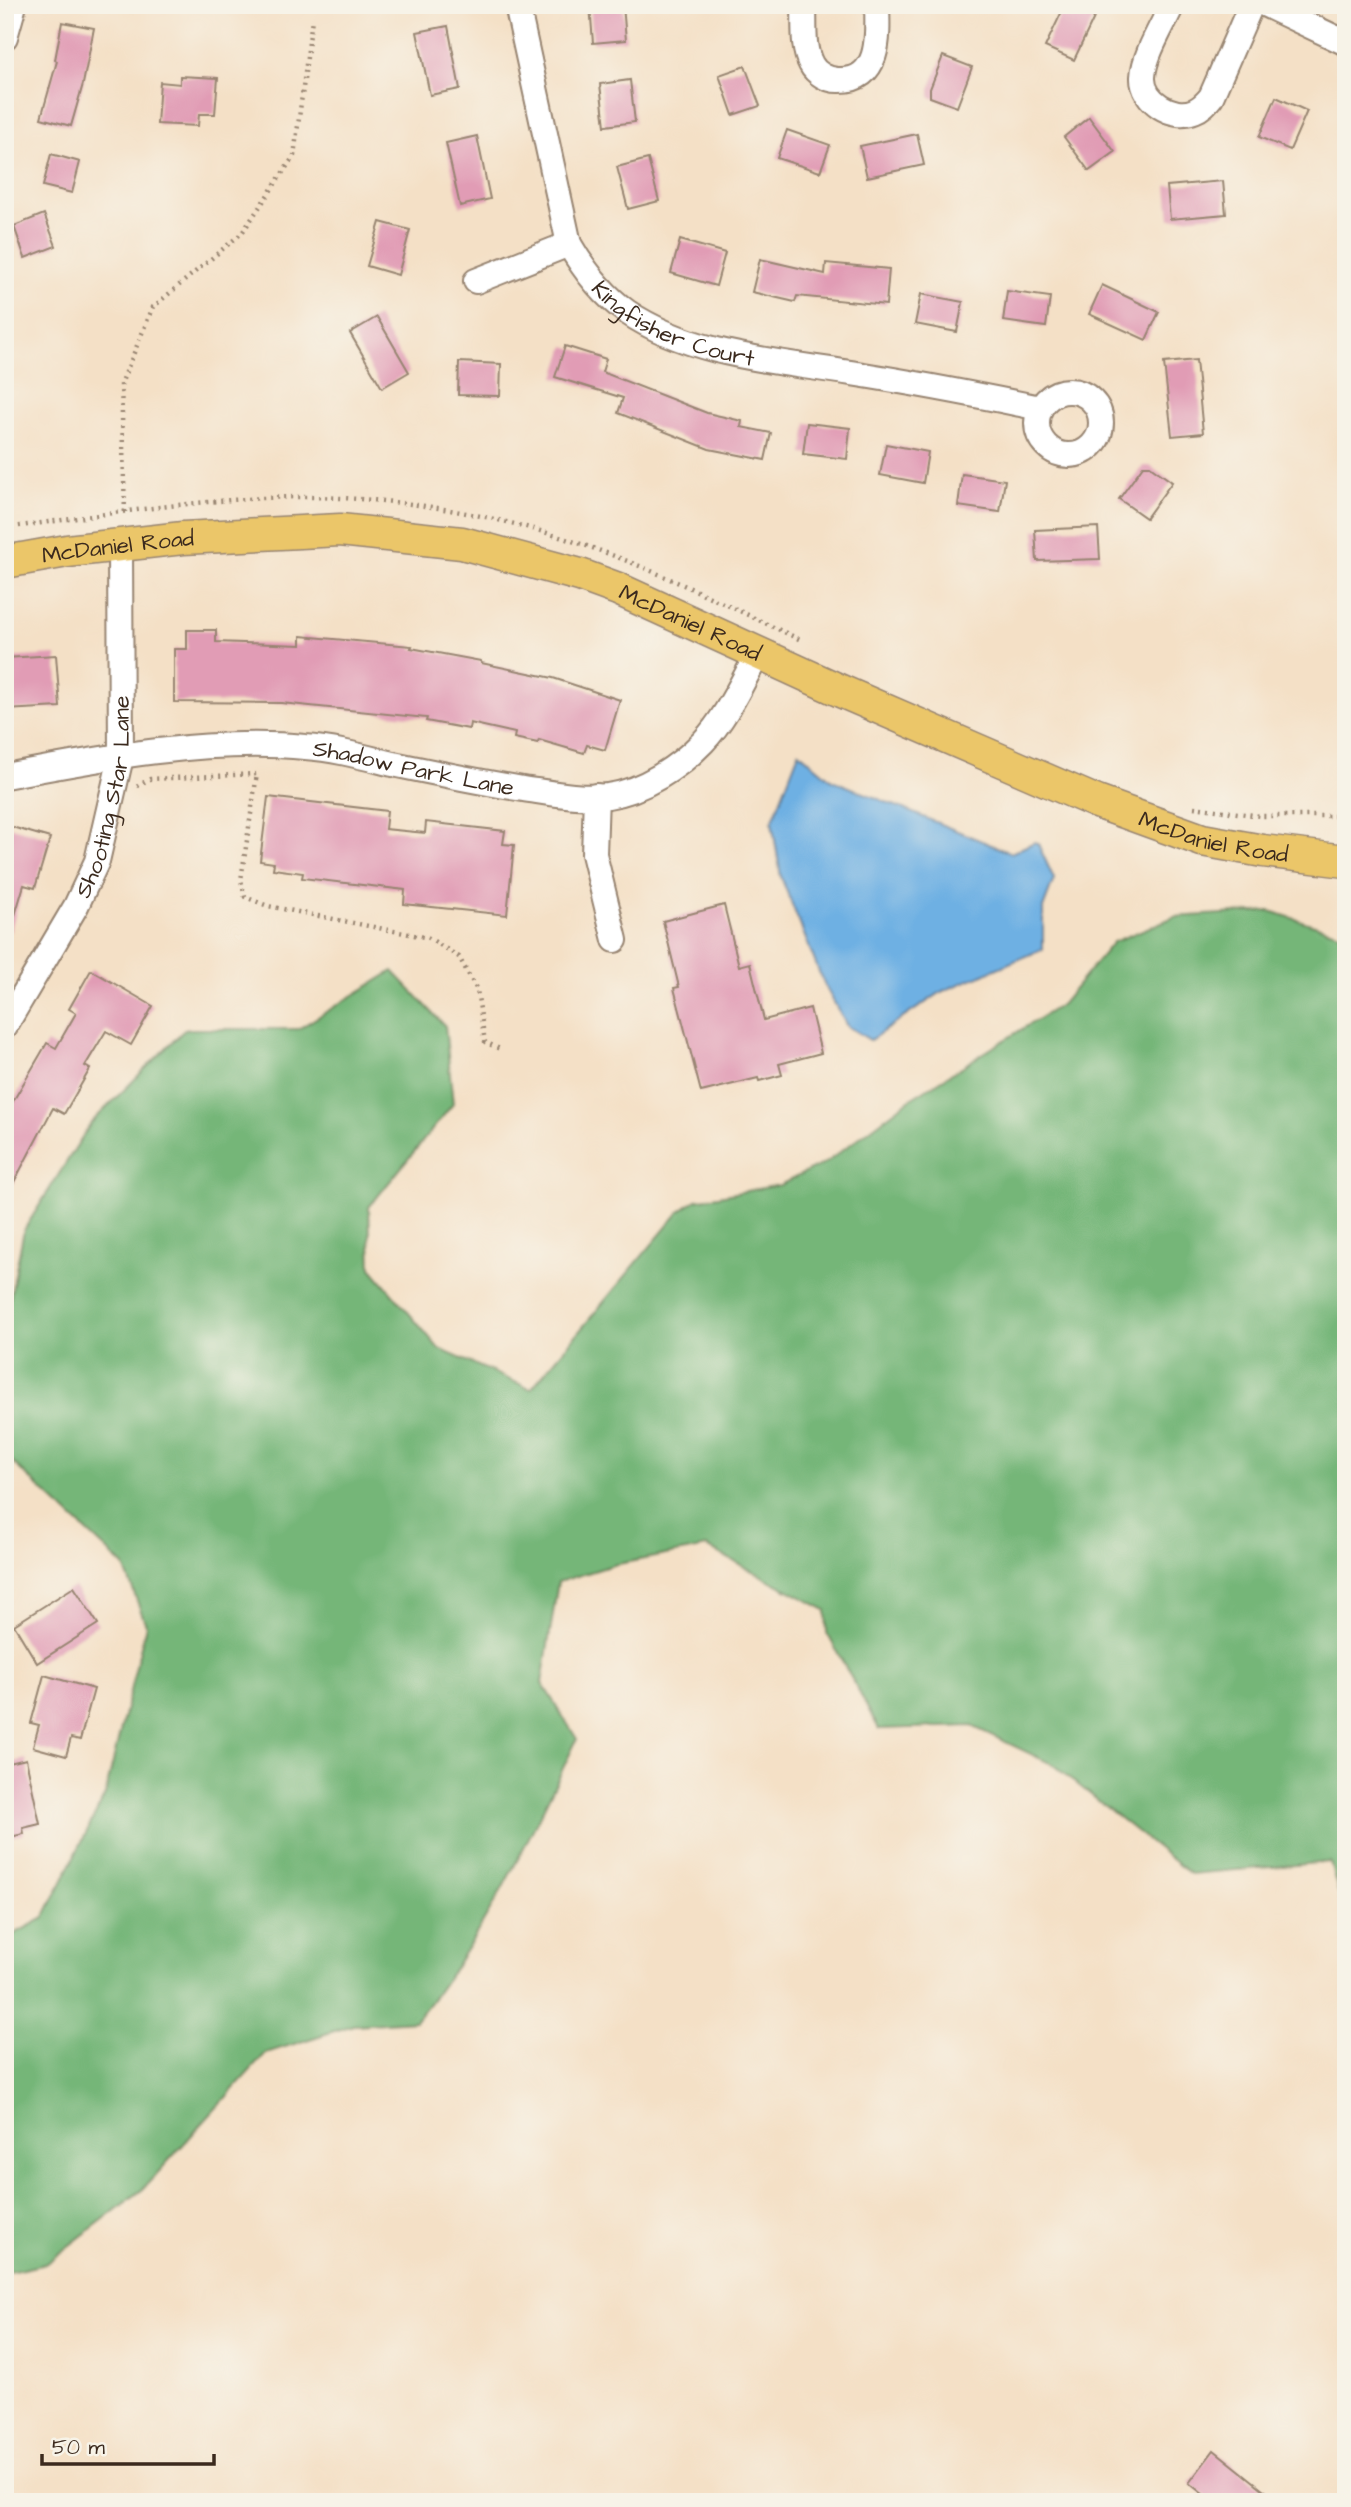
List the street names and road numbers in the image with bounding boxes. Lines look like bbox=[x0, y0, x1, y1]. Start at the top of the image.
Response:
street label: Kingfisher Court bbox=[584, 274, 758, 375]
street label: McDaniel Road bbox=[39, 522, 195, 572]
street label: McDaniel Road bbox=[614, 577, 767, 670]
street label: Shooting Star Lane bbox=[67, 695, 138, 903]
street label: Shadow Park Lane bbox=[311, 733, 517, 804]
street label: McDaniel Road bbox=[1134, 803, 1290, 871]

